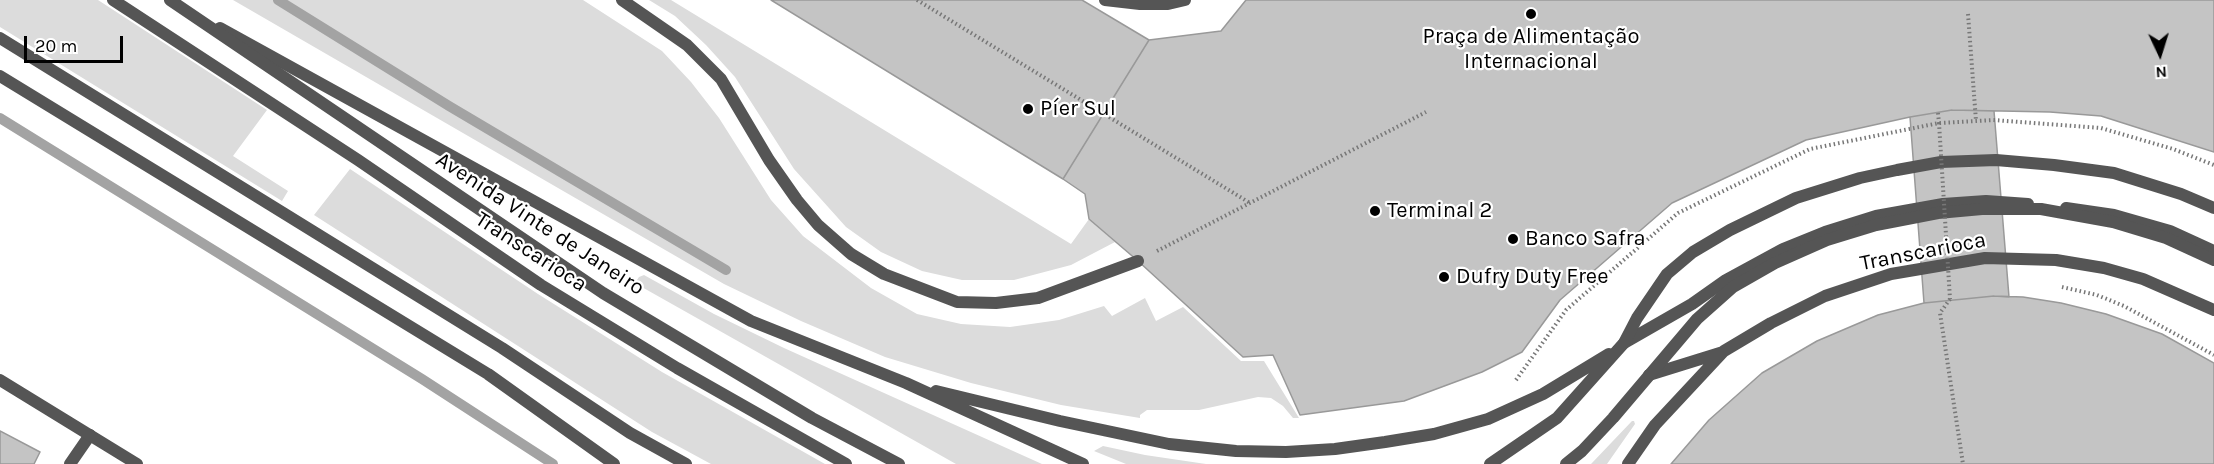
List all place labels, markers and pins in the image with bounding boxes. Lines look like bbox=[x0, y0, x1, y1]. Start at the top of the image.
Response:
marker: Praça de Alimentação Internacional bbox=[1524, 7, 1538, 21]
place label: Praça de Alimentação Internacional bbox=[1423, 24, 1639, 76]
place label: Píer Sul bbox=[1040, 96, 1116, 122]
marker: Píer Sul bbox=[1021, 102, 1035, 116]
place label: Terminal 2 bbox=[1387, 198, 1492, 224]
marker: Terminal 2 bbox=[1368, 204, 1382, 218]
place label: Banco Safra bbox=[1525, 226, 1646, 252]
marker: Banco Safra bbox=[1506, 232, 1520, 246]
place label: Dufry Duty Free bbox=[1456, 264, 1608, 290]
marker: Dufry Duty Free bbox=[1437, 270, 1451, 284]

